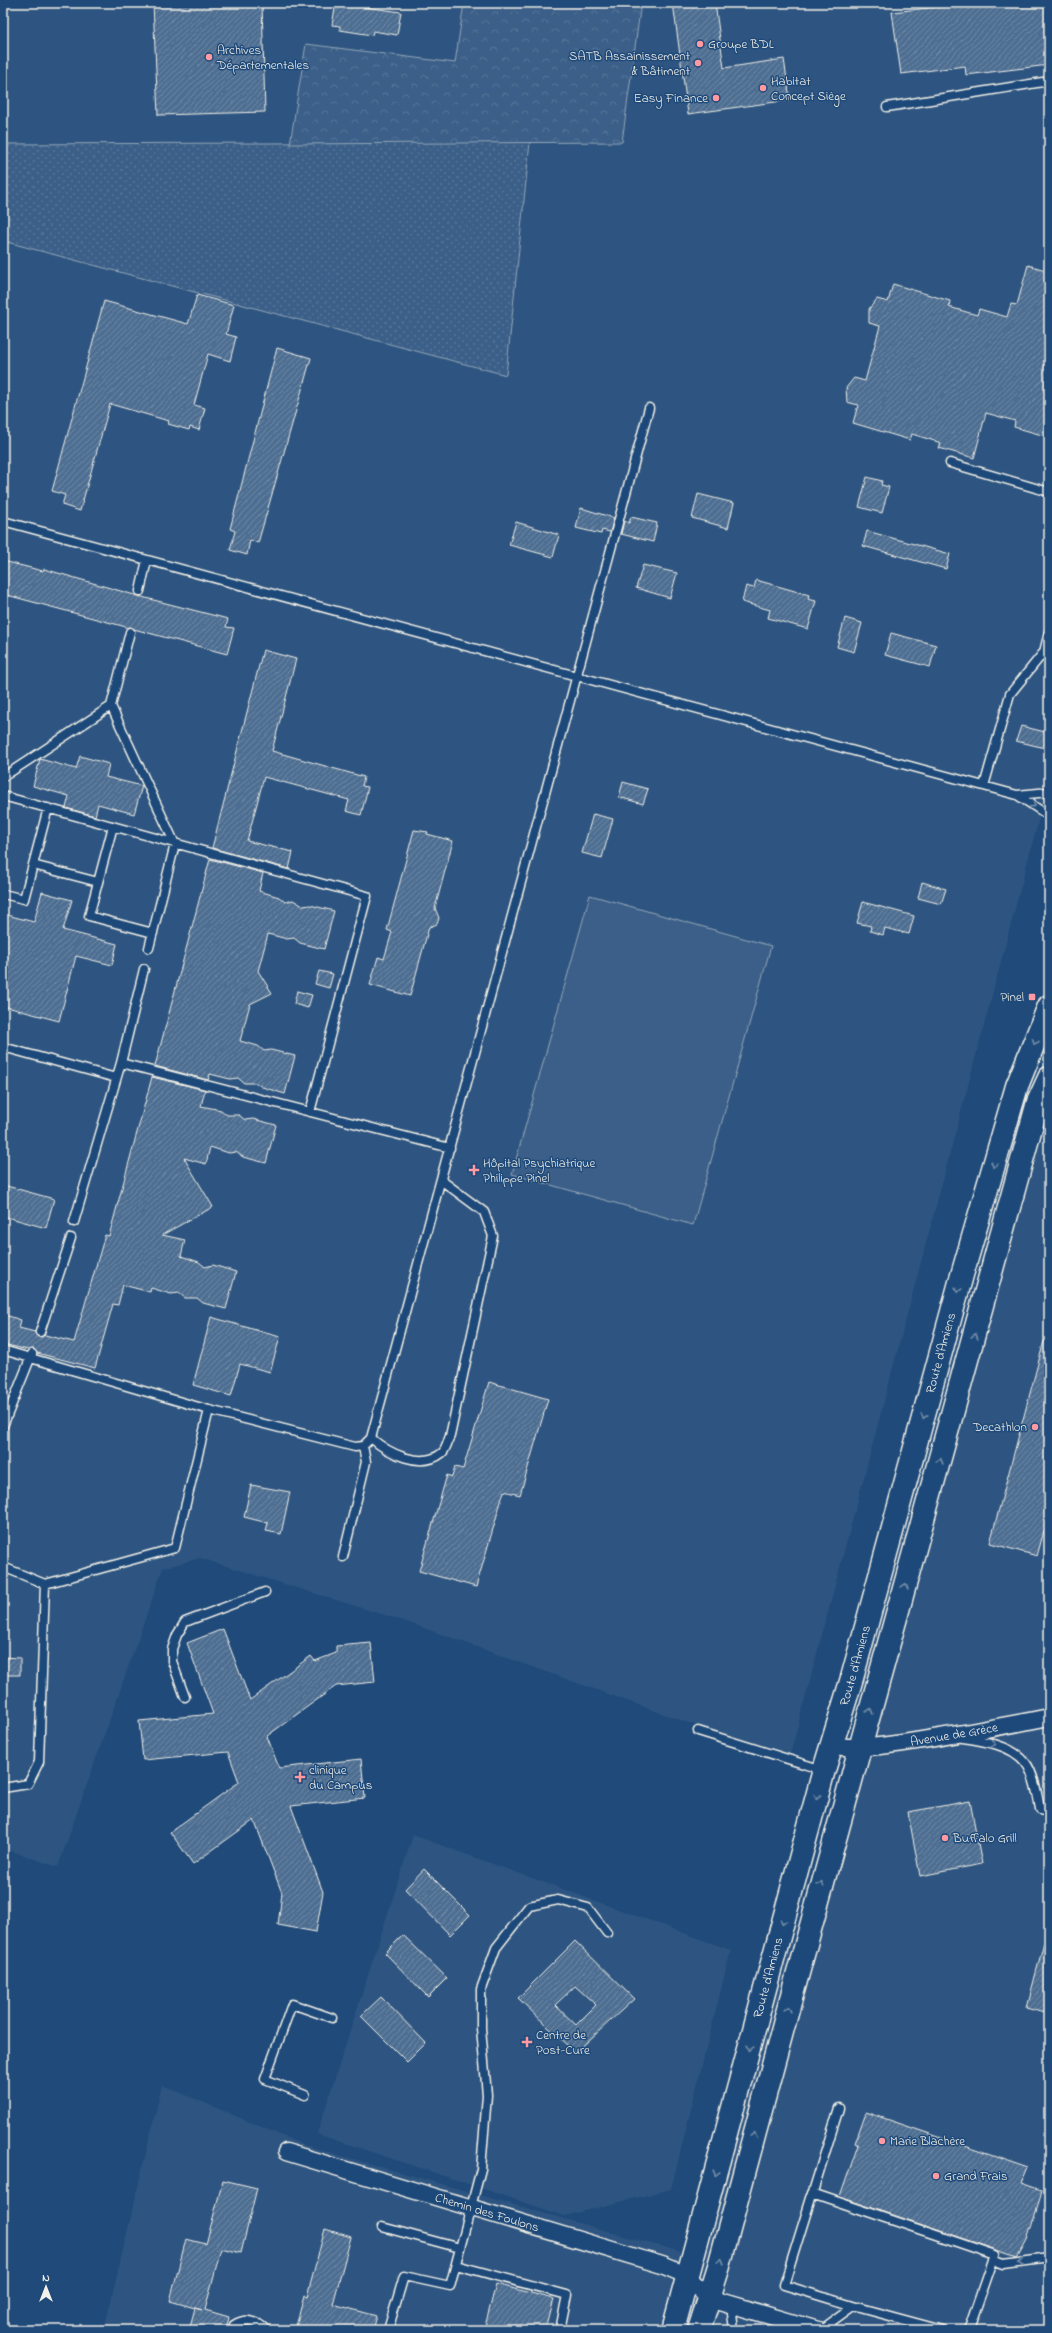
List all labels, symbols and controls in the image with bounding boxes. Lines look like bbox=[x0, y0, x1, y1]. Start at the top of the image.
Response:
place label: Groupe BDL bbox=[708, 35, 774, 54]
marker: Groupe BDL bbox=[695, 39, 705, 49]
place label: Archives Départementales bbox=[216, 41, 309, 75]
place label: SATB Assainissement & Bâtiment bbox=[569, 47, 691, 81]
marker: Archives Départementales bbox=[204, 52, 214, 62]
marker: SATB Assainissement & Bâtiment bbox=[693, 58, 703, 68]
place label: Habitat Concept Siège bbox=[771, 72, 846, 107]
marker: Habitat Concept Siège bbox=[758, 83, 768, 93]
place label: Easy Finance bbox=[634, 89, 708, 109]
marker: Easy Finance bbox=[711, 93, 721, 103]
one-way arrow bbox=[1029, 800, 1036, 808]
place label: Pinel bbox=[1000, 988, 1024, 1007]
marker: Pinel bbox=[1027, 992, 1037, 1002]
one-way arrow bbox=[1031, 1038, 1039, 1045]
place label: Hôpital Psychiatrique Philippe Pinel bbox=[483, 1154, 595, 1188]
one-way arrow bbox=[990, 1162, 999, 1169]
marker: Hôpital Psychiatrique Philippe Pinel bbox=[468, 1164, 480, 1176]
one-way arrow bbox=[954, 1286, 963, 1293]
street label: Route d'Amiens bbox=[921, 1310, 961, 1396]
one-way arrow bbox=[970, 1332, 979, 1339]
one-way arrow bbox=[920, 1412, 928, 1419]
place label: Decathlon bbox=[972, 1418, 1027, 1437]
marker: Decathlon bbox=[1030, 1422, 1040, 1432]
one-way arrow bbox=[935, 1458, 944, 1465]
one-way arrow bbox=[900, 1583, 909, 1590]
street label: Route d'Amiens bbox=[835, 1623, 876, 1708]
one-way arrow bbox=[865, 1708, 874, 1715]
street label: Avenue de Grèce bbox=[909, 1718, 999, 1751]
one-way arrow bbox=[990, 1739, 996, 1747]
place label: clinique du Campus bbox=[309, 1761, 373, 1795]
marker: clinique du Campus bbox=[294, 1771, 306, 1783]
one-way arrow bbox=[813, 1793, 821, 1800]
place label: Buffalo Grill bbox=[952, 1829, 1017, 1848]
marker: Buffalo Grill bbox=[940, 1833, 950, 1843]
one-way arrow bbox=[817, 1881, 825, 1887]
one-way arrow bbox=[779, 1919, 788, 1926]
street label: Route d'Amiens bbox=[748, 1935, 788, 2020]
one-way arrow bbox=[783, 2006, 792, 2013]
place label: Centre de Post-Cure bbox=[536, 2026, 590, 2060]
marker: Centre de Post-Cure bbox=[521, 2036, 533, 2048]
one-way arrow bbox=[746, 2045, 754, 2051]
one-way arrow bbox=[749, 2132, 758, 2139]
place label: Marie Blachère bbox=[890, 2132, 965, 2151]
marker: Marie Blachère bbox=[877, 2136, 887, 2146]
place label: Grand Frais bbox=[944, 2167, 1008, 2186]
one-way arrow bbox=[712, 2170, 721, 2177]
marker: Grand Frais bbox=[931, 2171, 941, 2181]
street label: Chemin des Foulons bbox=[433, 2188, 542, 2237]
one-way arrow bbox=[716, 2257, 724, 2264]
one-way arrow bbox=[1018, 2257, 1024, 2266]
north arrow bbox=[26, 2267, 66, 2307]
text: N bbox=[42, 2270, 50, 2286]

